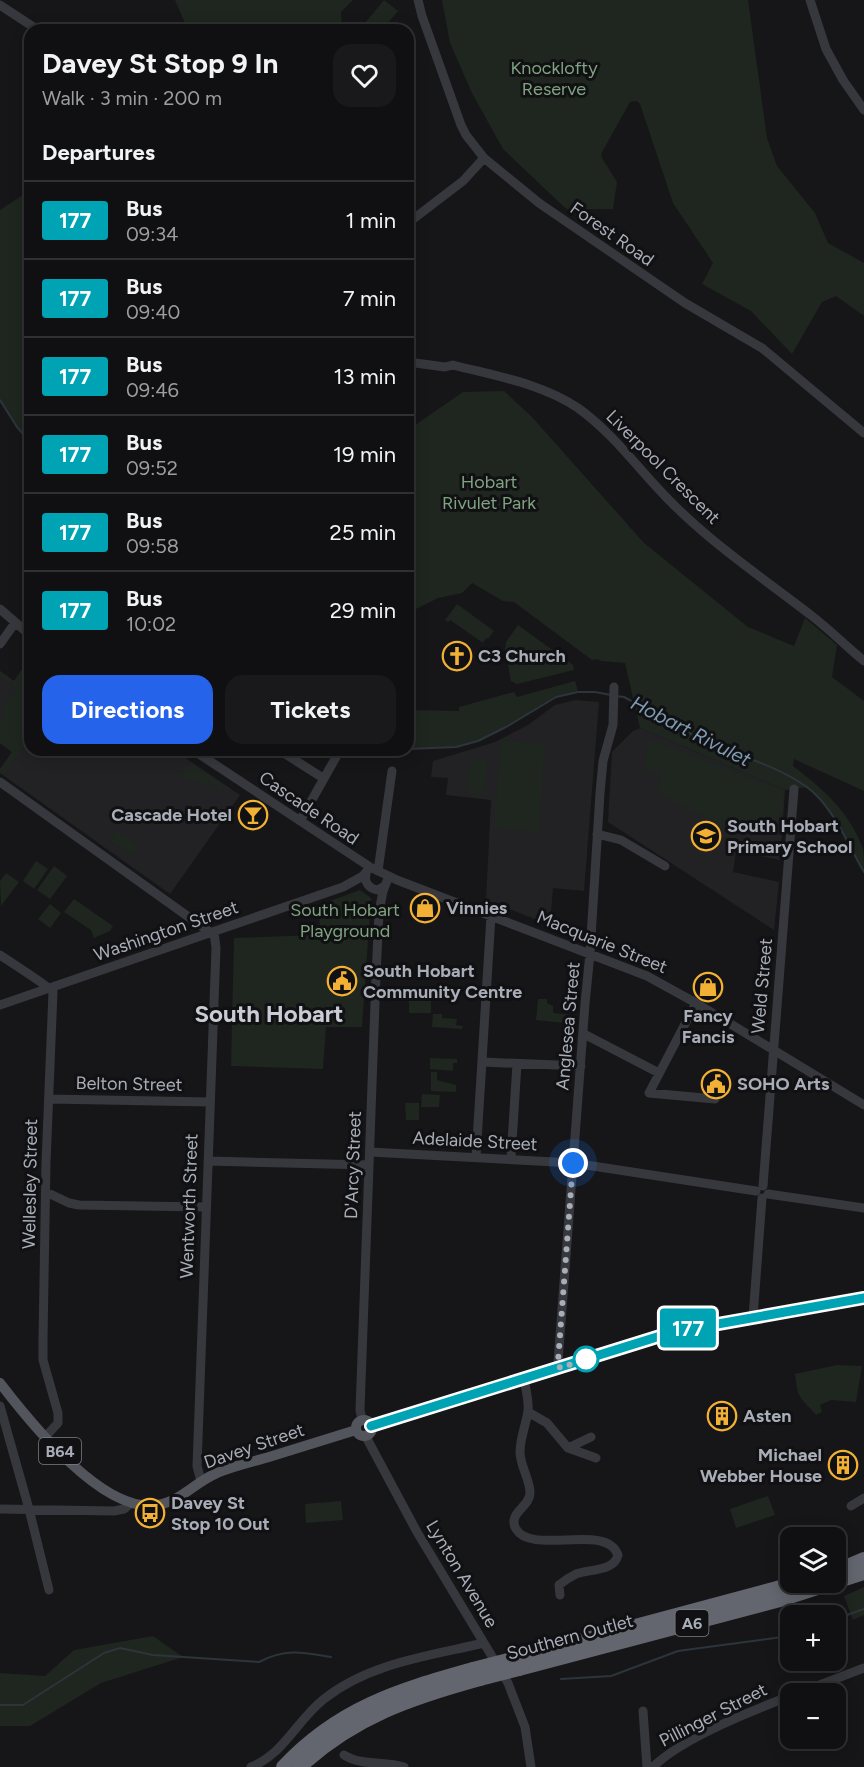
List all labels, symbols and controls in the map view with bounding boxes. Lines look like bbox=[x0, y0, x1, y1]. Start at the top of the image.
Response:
button: heart bbox=[333, 44, 396, 107]
text: Davey St Stop 9 In bbox=[42, 46, 279, 80]
park label: Knocklofty Reserve bbox=[510, 57, 598, 100]
text: Walk · 3 min · 200 m bbox=[42, 86, 222, 110]
text: Departures bbox=[42, 139, 155, 166]
text: Bus bbox=[126, 195, 162, 222]
street label: Forest Road bbox=[566, 197, 658, 271]
text: 1 min bbox=[345, 207, 396, 234]
text: 177 bbox=[59, 208, 91, 233]
text: 09:34 bbox=[126, 222, 179, 246]
text: Bus bbox=[126, 273, 162, 300]
text: 7 min bbox=[343, 285, 396, 312]
text: 177 bbox=[59, 286, 91, 311]
text: 09:40 bbox=[126, 300, 180, 324]
text: Bus bbox=[126, 351, 162, 378]
text: 13 min bbox=[333, 363, 396, 390]
text: 177 bbox=[59, 364, 91, 389]
text: 09:46 bbox=[126, 378, 179, 402]
street label: Liverpool Crescent bbox=[601, 405, 725, 529]
text: Bus bbox=[126, 429, 162, 456]
text: 19 min bbox=[333, 441, 396, 468]
text: 177 bbox=[59, 442, 91, 467]
text: 09:52 bbox=[126, 456, 178, 480]
park label: Hobart Rivulet Park bbox=[442, 471, 536, 514]
text: Bus bbox=[126, 507, 162, 534]
text: 25 min bbox=[330, 519, 396, 546]
text: 177 bbox=[59, 520, 91, 545]
text: 09:58 bbox=[126, 534, 179, 558]
text: Bus bbox=[126, 585, 162, 612]
text: 29 min bbox=[330, 597, 396, 624]
text: 177 bbox=[59, 598, 91, 623]
text: 10:02 bbox=[126, 612, 176, 636]
church icon: C3 Church bbox=[441, 640, 473, 672]
place label: C3 Church bbox=[478, 645, 566, 667]
button: Directions bbox=[42, 675, 213, 744]
button: Tickets bbox=[225, 675, 396, 744]
water label: Hobart Rivulet bbox=[627, 690, 755, 772]
street label: Cascade Road bbox=[255, 767, 363, 849]
bar icon: Cascade Hotel bbox=[237, 799, 269, 831]
place label: Cascade Hotel bbox=[111, 804, 232, 826]
place label: South Hobart Primary School bbox=[727, 815, 852, 858]
school or university icon: South Hobart Primary School bbox=[690, 820, 722, 852]
shop icon: Vinnies bbox=[409, 892, 441, 924]
street label: Washington Street bbox=[91, 896, 241, 966]
place label: Vinnies bbox=[446, 897, 508, 919]
park label: South Hobart Playground bbox=[290, 899, 400, 942]
street label: Macquarie Street bbox=[534, 906, 671, 978]
street label: Weld Street bbox=[747, 937, 777, 1035]
place label: South Hobart Community Centre bbox=[363, 960, 522, 1003]
street label: Anglesea Street bbox=[551, 961, 585, 1091]
public building icon: South Hobart Community Centre bbox=[326, 965, 358, 997]
shop icon: Fancy Fancis bbox=[692, 971, 724, 1003]
district label: South Hobart bbox=[195, 999, 343, 1028]
place label: Fancy Fancis bbox=[682, 1005, 735, 1048]
public building icon: SOHO Arts bbox=[700, 1068, 732, 1100]
street label: Belton Street bbox=[75, 1072, 183, 1096]
place label: SOHO Arts bbox=[737, 1073, 830, 1095]
street label: D'Arcy Street bbox=[340, 1110, 366, 1219]
street label: Wellesley Street bbox=[18, 1118, 42, 1249]
street label: Adelaide Street bbox=[412, 1127, 538, 1155]
street label: Wentworth Street bbox=[175, 1133, 203, 1279]
your location bbox=[558, 1148, 588, 1178]
line badge: 177 bbox=[654, 1308, 722, 1348]
text: 177 bbox=[672, 1316, 704, 1341]
unlabelled marker bbox=[573, 1346, 599, 1372]
building icon: Asten bbox=[706, 1400, 738, 1432]
place label: Asten bbox=[743, 1405, 792, 1427]
street label: Davey Street bbox=[201, 1419, 307, 1473]
road number: B64 bbox=[39, 1438, 81, 1464]
place label: Michael Webber House bbox=[700, 1444, 822, 1487]
building icon: Michael Webber House bbox=[827, 1449, 859, 1481]
place label: Davey St Stop 10 Out bbox=[171, 1492, 270, 1535]
bus stop icon: Davey St Stop 10 Out bbox=[134, 1497, 166, 1529]
street label: Lynton Avenue bbox=[421, 1516, 503, 1632]
map controls bbox=[780, 1527, 846, 1749]
button: layers bbox=[780, 1527, 846, 1593]
button: + bbox=[780, 1605, 846, 1671]
street label: Southern Outlet bbox=[504, 1609, 636, 1664]
road number: A6 bbox=[676, 1610, 708, 1636]
street label: Pillinger Street bbox=[655, 1678, 771, 1752]
button: − bbox=[780, 1683, 846, 1749]

